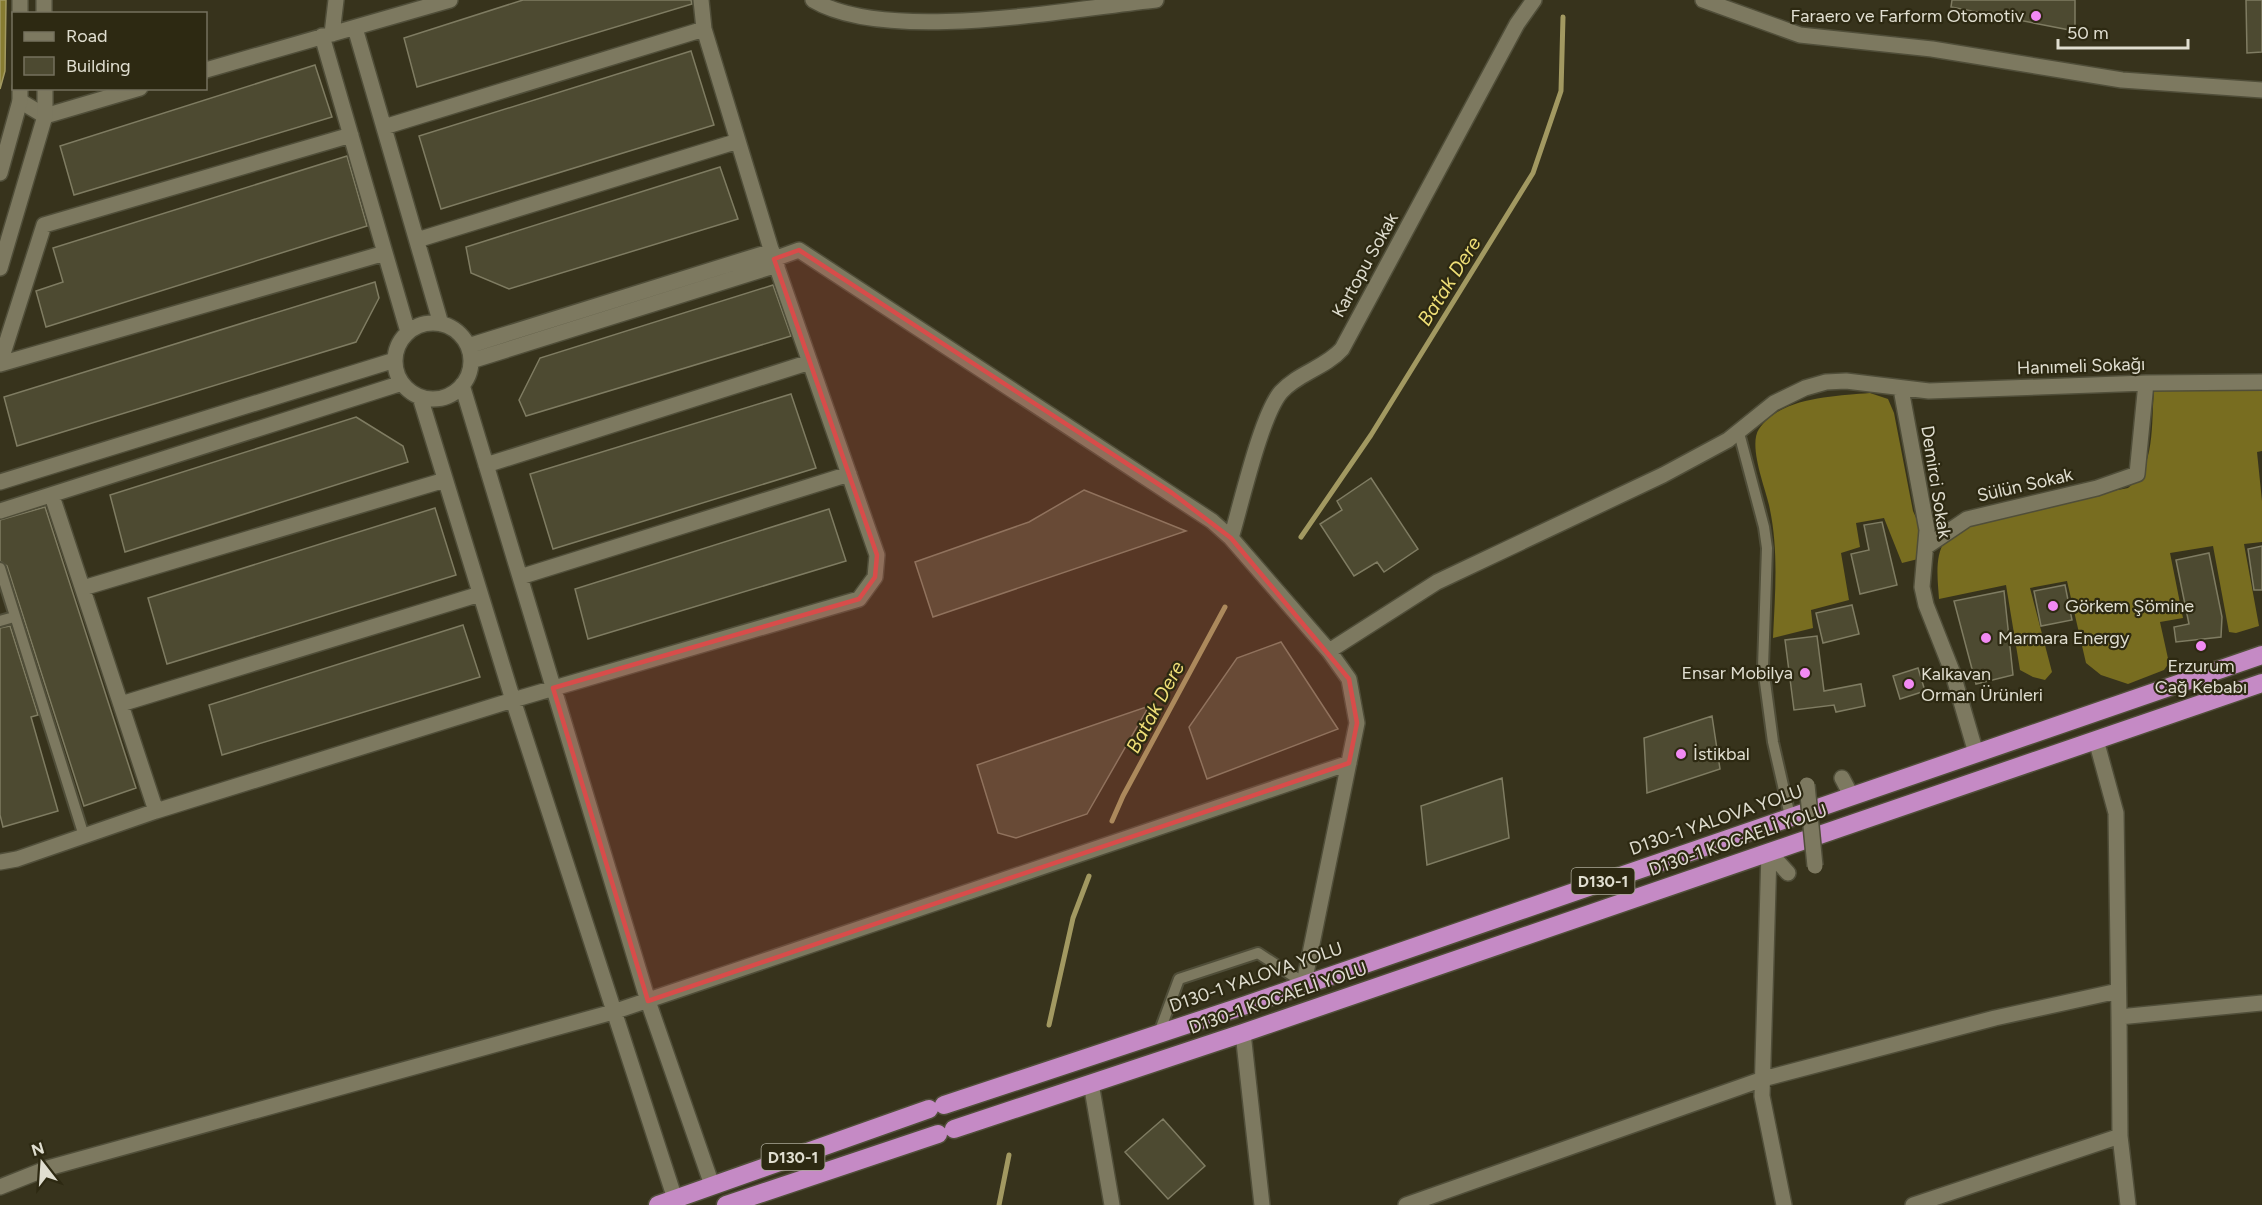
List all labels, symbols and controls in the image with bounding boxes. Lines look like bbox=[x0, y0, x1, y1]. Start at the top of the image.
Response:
place label: Faraero ve Farform Otomotiv bbox=[1791, 5, 2025, 27]
marker: Faraero ve Farform Otomotiv bbox=[2029, 9, 2043, 23]
legend bbox=[12, 12, 207, 90]
scale bar bbox=[2058, 12, 2188, 50]
text: 50 m bbox=[2067, 22, 2109, 44]
text: Road bbox=[66, 25, 107, 47]
text: Building bbox=[66, 55, 131, 77]
street label: Kartopu Sokak bbox=[1327, 209, 1403, 321]
water label: Batak Dere bbox=[1412, 232, 1486, 330]
street label: Hanımeli Sokağı bbox=[2016, 353, 2146, 379]
street label: Demirci Sokak bbox=[1916, 424, 1956, 540]
street label: Sülün Sokak bbox=[1975, 463, 2075, 507]
place label: Görkem Şömine bbox=[2065, 595, 2194, 617]
marker: Görkem Şömine bbox=[2046, 599, 2060, 613]
place label: Marmara Energy bbox=[1998, 627, 2130, 649]
marker: Marmara Energy bbox=[1979, 631, 1993, 645]
marker: Erzurum Cağ Kebabı bbox=[2194, 639, 2208, 653]
place label: Erzurum Cağ Kebabı bbox=[2155, 655, 2247, 698]
water label: Batak Dere bbox=[1121, 657, 1189, 757]
place label: Ensar Mobilya bbox=[1681, 662, 1793, 684]
place label: Kalkavan Orman Ürünleri bbox=[1921, 663, 2043, 706]
marker: Ensar Mobilya bbox=[1798, 666, 1812, 680]
marker: Kalkavan Orman Ürünleri bbox=[1902, 677, 1916, 691]
place label: İstikbal bbox=[1693, 743, 1750, 765]
marker: İstikbal bbox=[1674, 747, 1688, 761]
street label: D130-1 YALOVA YOLU bbox=[1627, 780, 1805, 860]
street label: D130-1 KOCAELİ YOLU bbox=[1646, 799, 1830, 881]
road number: D130-1 bbox=[1572, 868, 1634, 894]
street label: D130-1 YALOVA YOLU bbox=[1167, 937, 1345, 1017]
street label: D130-1 KOCAELİ YOLU bbox=[1186, 957, 1370, 1039]
north arrow bbox=[12, 1133, 72, 1193]
text: N bbox=[29, 1138, 46, 1160]
road number: D130-1 bbox=[762, 1144, 824, 1170]

